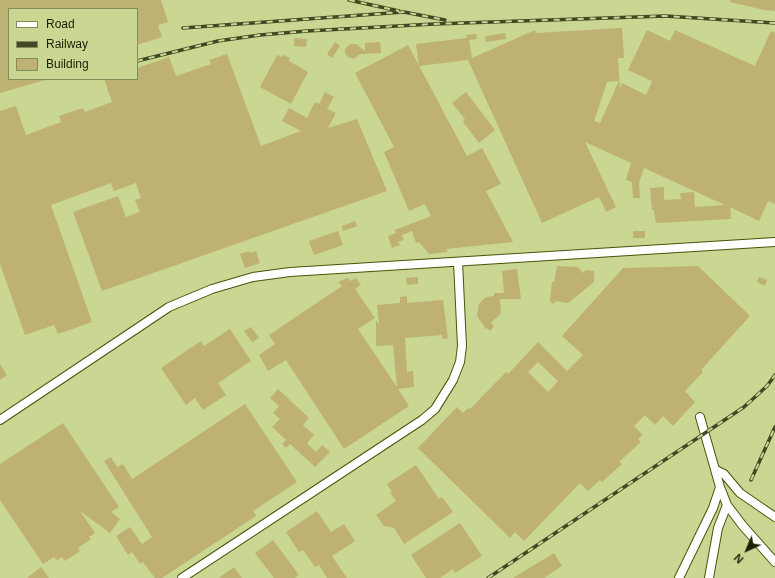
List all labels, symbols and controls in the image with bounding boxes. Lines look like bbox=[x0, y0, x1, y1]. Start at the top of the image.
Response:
legend bbox=[8, 8, 138, 80]
text: Road bbox=[46, 17, 75, 31]
text: Railway bbox=[46, 37, 88, 51]
text: Building bbox=[46, 57, 89, 71]
north arrow bbox=[727, 530, 767, 570]
text: N bbox=[732, 552, 746, 566]

